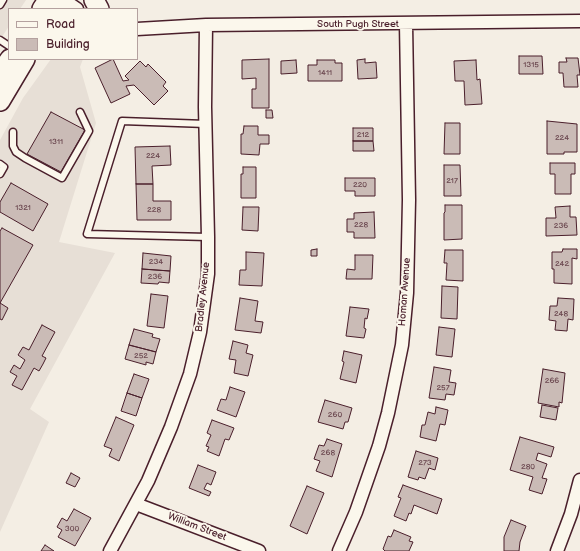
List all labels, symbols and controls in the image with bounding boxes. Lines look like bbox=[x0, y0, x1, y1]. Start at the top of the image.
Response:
legend bbox=[8, 8, 138, 60]
text: Road bbox=[46, 17, 75, 32]
street label: South Pugh Street bbox=[317, 18, 399, 30]
text: Building bbox=[46, 37, 90, 52]
house number: 1315 bbox=[523, 60, 539, 70]
house number: 1411 bbox=[318, 68, 332, 78]
house number: 212 bbox=[357, 130, 369, 140]
house number: 224 bbox=[555, 133, 569, 143]
house number: 1311 bbox=[49, 137, 63, 147]
house number: 224 bbox=[146, 151, 160, 161]
house number: 217 bbox=[446, 176, 458, 186]
house number: 220 bbox=[353, 180, 367, 190]
house number: 1321 bbox=[15, 203, 31, 213]
house number: 228 bbox=[147, 205, 161, 215]
house number: 228 bbox=[354, 220, 368, 230]
house number: 236 bbox=[554, 221, 568, 231]
house number: 234 bbox=[149, 257, 163, 267]
street label: Homan Avenue bbox=[397, 257, 413, 327]
house number: 242 bbox=[555, 259, 569, 269]
street label: Bradley Avenue bbox=[193, 261, 213, 333]
house number: 236 bbox=[148, 272, 162, 282]
house number: 248 bbox=[554, 309, 568, 319]
house number: 252 bbox=[134, 351, 148, 361]
house number: 266 bbox=[545, 376, 559, 386]
house number: 257 bbox=[436, 383, 450, 393]
house number: 260 bbox=[328, 410, 342, 420]
house number: 268 bbox=[321, 448, 335, 458]
house number: 273 bbox=[418, 458, 432, 468]
house number: 280 bbox=[521, 462, 535, 472]
street label: William Street bbox=[166, 510, 228, 544]
house number: 300 bbox=[65, 524, 79, 534]

